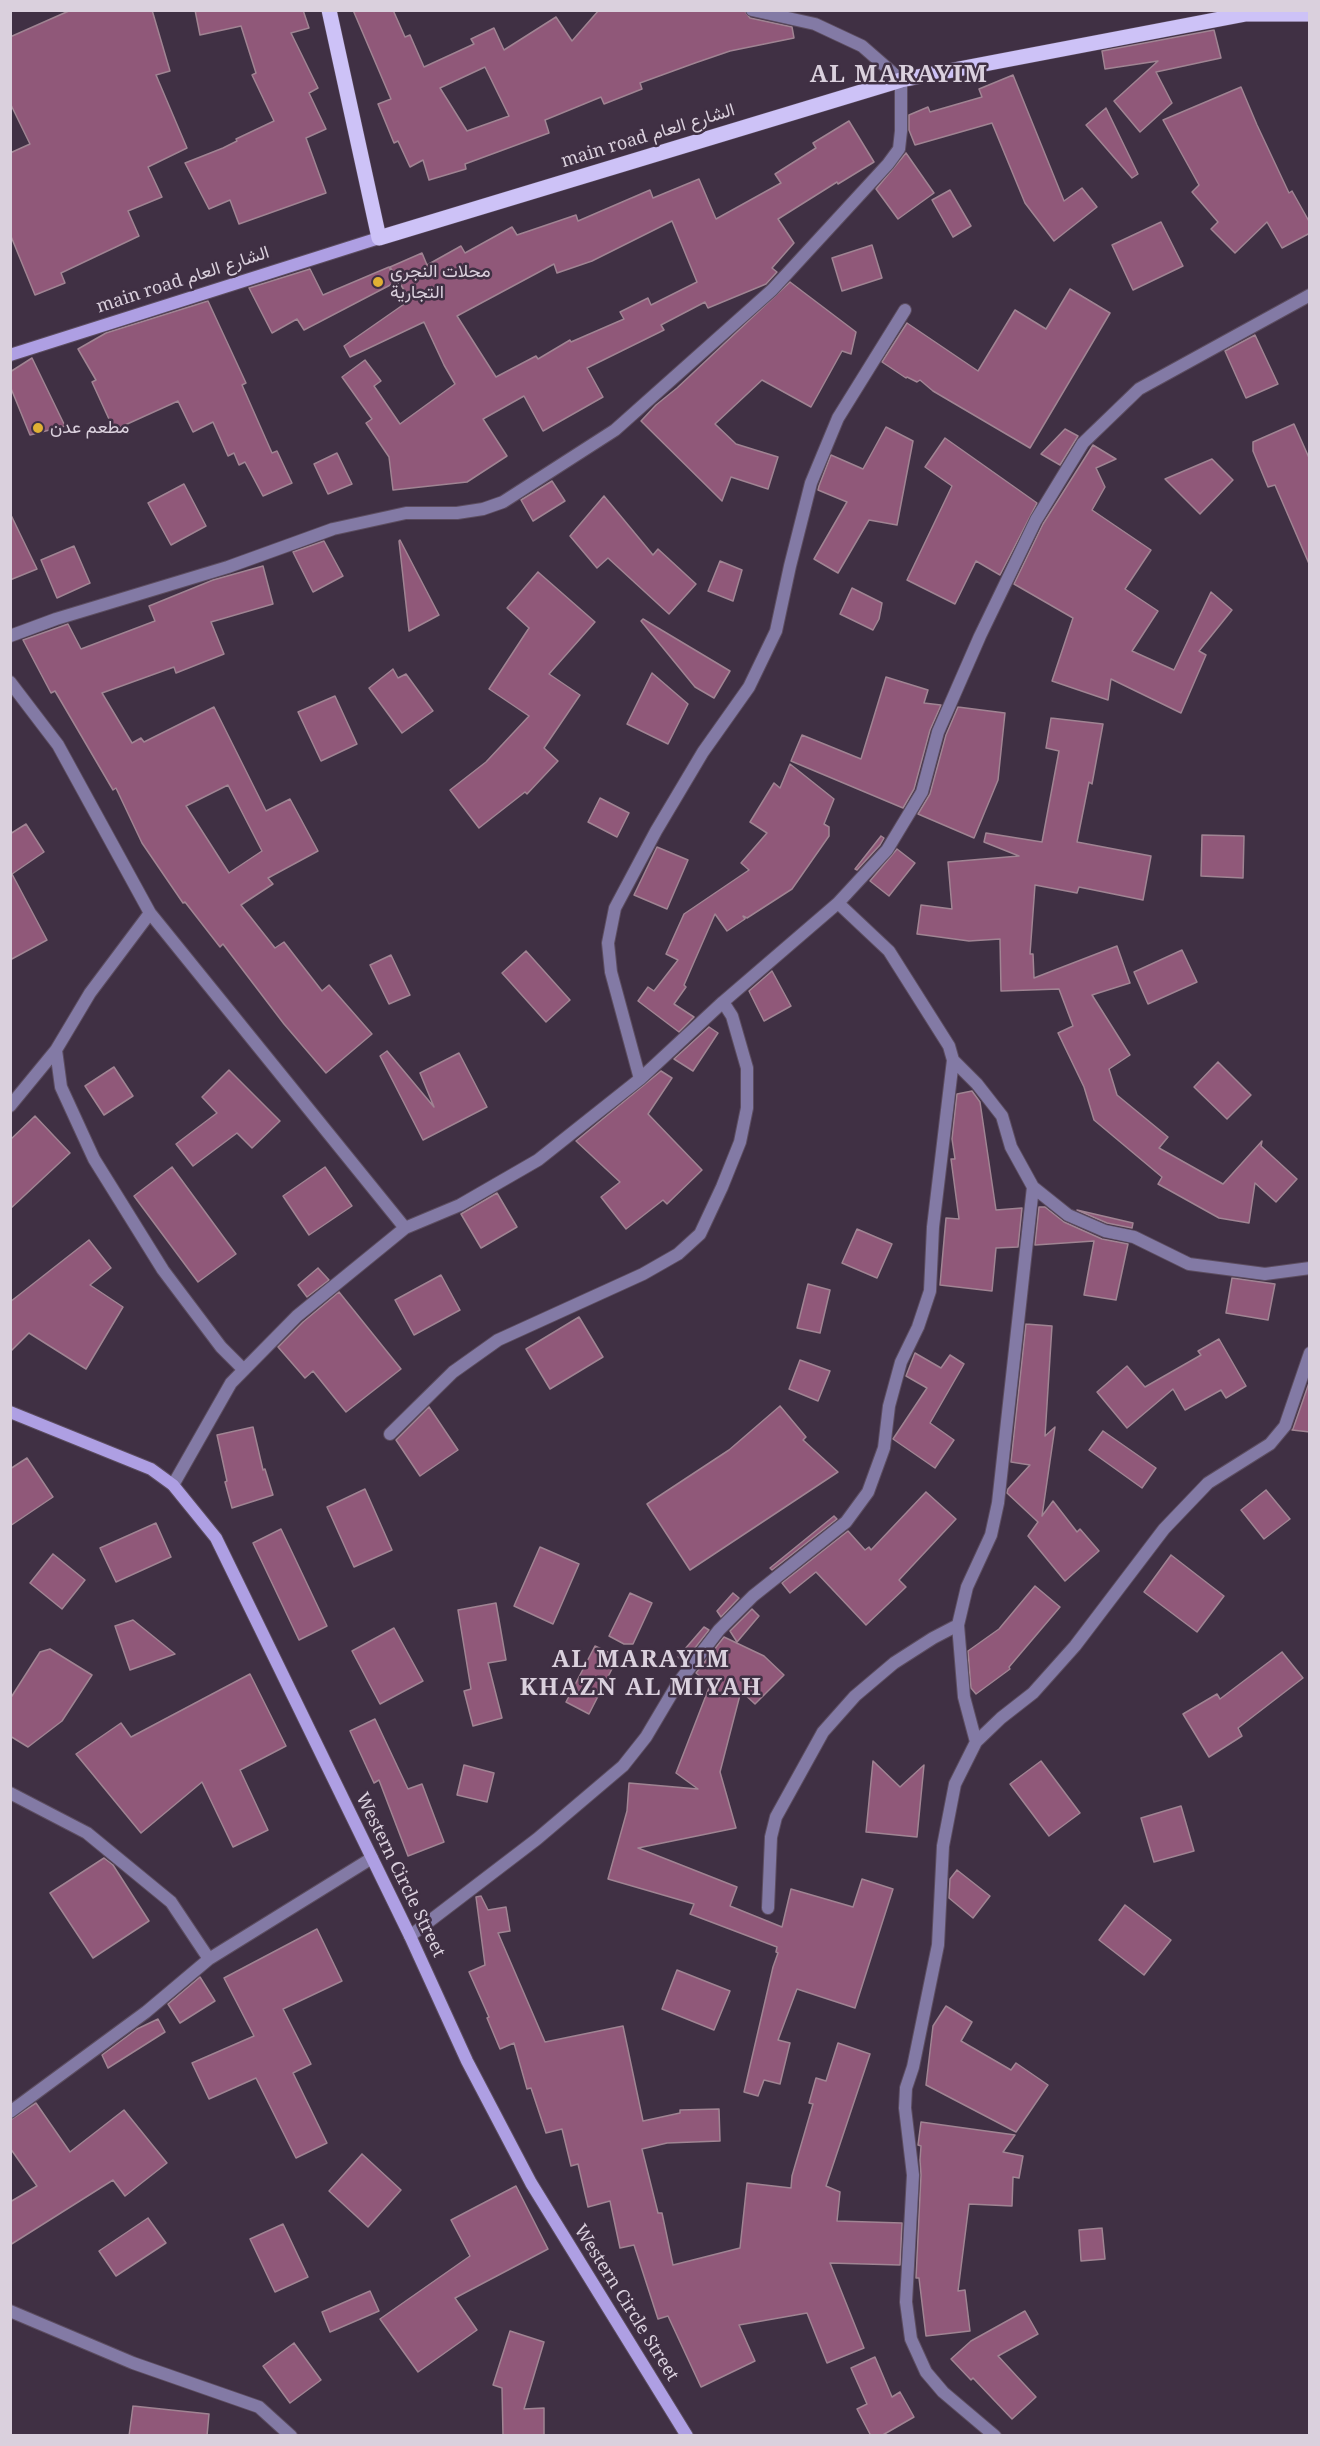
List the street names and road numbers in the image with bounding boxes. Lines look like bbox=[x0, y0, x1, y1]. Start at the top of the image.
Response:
street label: main road الشارع العام bbox=[559, 99, 737, 173]
street label: main road الشارع العام bbox=[94, 242, 272, 318]
street label: Western Circle Street bbox=[351, 1789, 449, 1961]
street label: Western Circle Street bbox=[569, 2221, 683, 2385]

